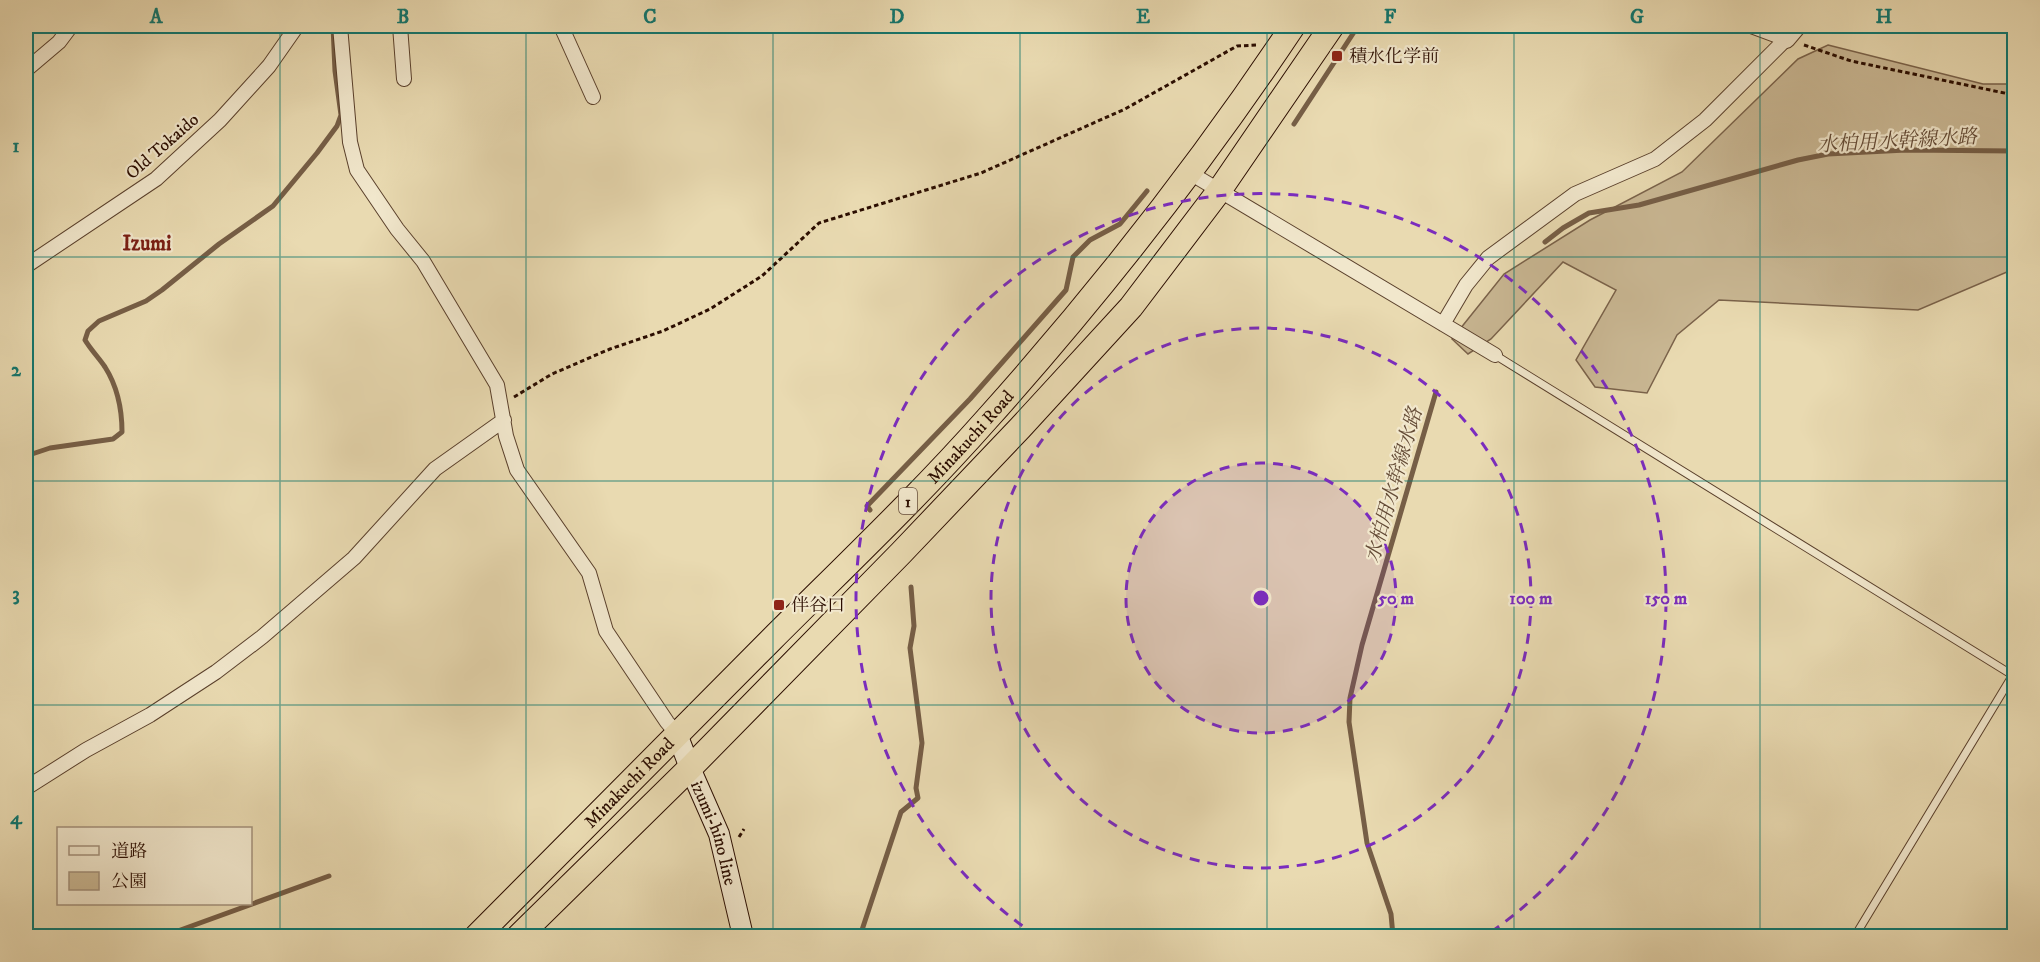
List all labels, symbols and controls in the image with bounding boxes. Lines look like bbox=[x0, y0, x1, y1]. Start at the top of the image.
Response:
text: A bbox=[149, 5, 164, 30]
text: B bbox=[397, 5, 409, 30]
text: C bbox=[643, 5, 657, 30]
text: D bbox=[890, 5, 905, 30]
text: E bbox=[1136, 5, 1150, 30]
text: F bbox=[1384, 5, 1397, 30]
text: G bbox=[1630, 5, 1644, 30]
text: H bbox=[1876, 5, 1893, 30]
place label: 積水化学前 bbox=[1349, 46, 1439, 68]
marker: 積水化学前 bbox=[1330, 49, 1344, 63]
street label: Old Tokaido bbox=[121, 109, 204, 185]
water label: 水柏用水幹線水路 bbox=[1817, 125, 1980, 158]
text: 1 bbox=[12, 134, 20, 159]
district label: Izumi bbox=[122, 231, 172, 257]
text: 2 bbox=[11, 358, 22, 383]
street label: Minakuchi Road bbox=[923, 386, 1019, 489]
water label: 水柏用水幹線水路 bbox=[1360, 403, 1429, 566]
road number: 1 bbox=[899, 488, 917, 514]
text: 3 bbox=[12, 582, 20, 607]
centre of rings bbox=[1251, 588, 1271, 608]
text: 50 m bbox=[1377, 588, 1414, 610]
text: 100 m bbox=[1509, 588, 1553, 610]
text: 150 m bbox=[1645, 588, 1688, 610]
place label: 伴谷口 bbox=[791, 595, 845, 617]
marker: 伴谷口 bbox=[772, 598, 786, 612]
street label: Minakuchi Road bbox=[580, 733, 679, 833]
street label: izumi-hino line bbox=[685, 778, 741, 888]
text: 4 bbox=[10, 806, 23, 831]
legend bbox=[57, 827, 252, 905]
text: 道路 bbox=[111, 841, 147, 863]
text: 公園 bbox=[111, 871, 147, 893]

